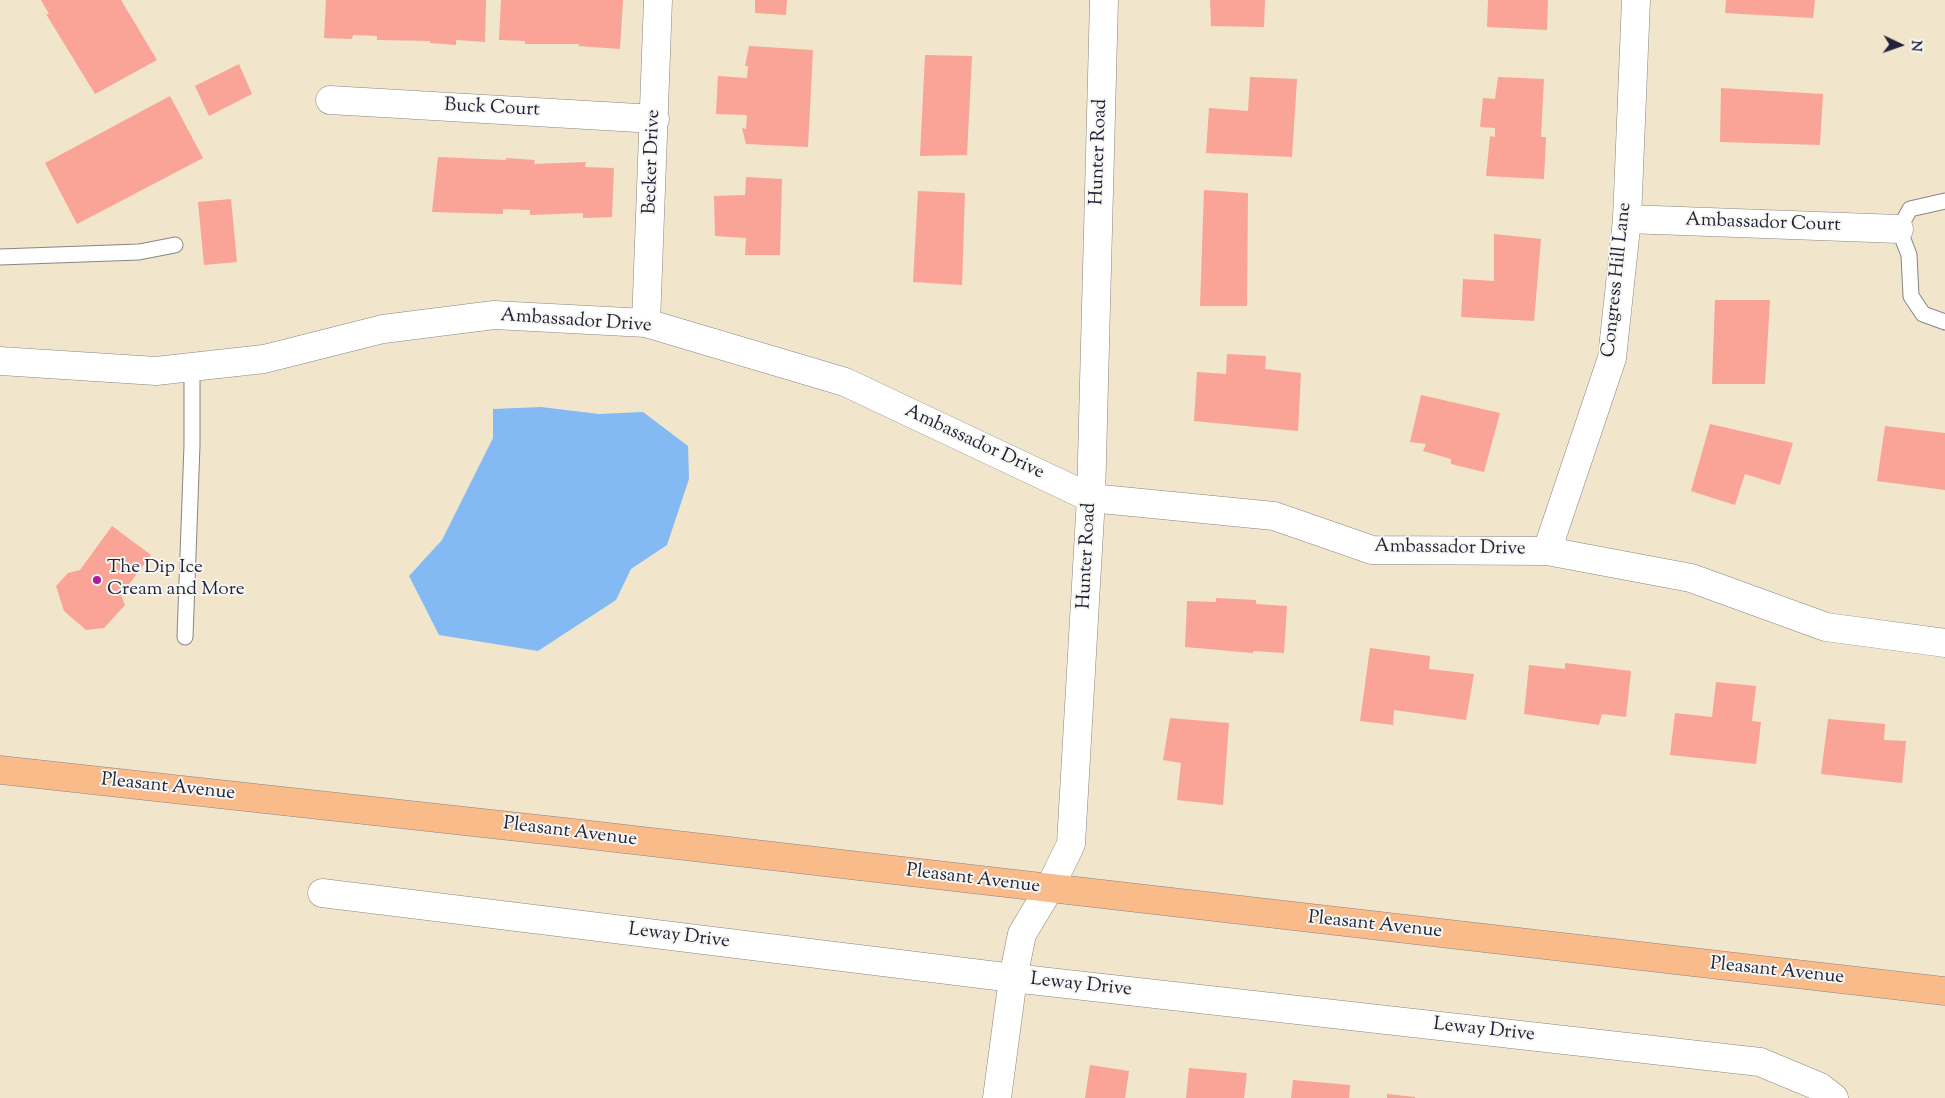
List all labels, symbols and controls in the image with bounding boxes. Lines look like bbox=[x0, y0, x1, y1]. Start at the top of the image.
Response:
north arrow bbox=[1875, 20, 1925, 70]
text: N bbox=[1905, 40, 1925, 52]
street label: Buck Court bbox=[444, 95, 540, 123]
street label: Hunter Road bbox=[1087, 99, 1113, 205]
street label: Becker Drive bbox=[640, 109, 666, 215]
street label: Congress Hill Lane bbox=[1599, 201, 1637, 359]
street label: Ambassador Court bbox=[1685, 210, 1841, 238]
street label: Ambassador Drive bbox=[500, 305, 652, 339]
street label: Ambassador Drive bbox=[901, 401, 1047, 485]
street label: Hunter Road bbox=[1074, 502, 1102, 610]
street label: Ambassador Drive bbox=[1374, 536, 1526, 562]
place label: The Dip Ice Cream and More bbox=[107, 558, 245, 602]
marker: The Dip Ice Cream and More bbox=[91, 574, 103, 586]
street label: Pleasant Avenue bbox=[100, 770, 236, 806]
street label: Pleasant Avenue bbox=[502, 813, 638, 853]
street label: Pleasant Avenue bbox=[905, 860, 1041, 900]
street label: Pleasant Avenue bbox=[1307, 908, 1443, 944]
street label: Leway Drive bbox=[627, 919, 731, 955]
street label: Pleasant Avenue bbox=[1709, 954, 1845, 990]
street label: Leway Drive bbox=[1029, 969, 1133, 1003]
street label: Leway Drive bbox=[1432, 1014, 1536, 1048]

